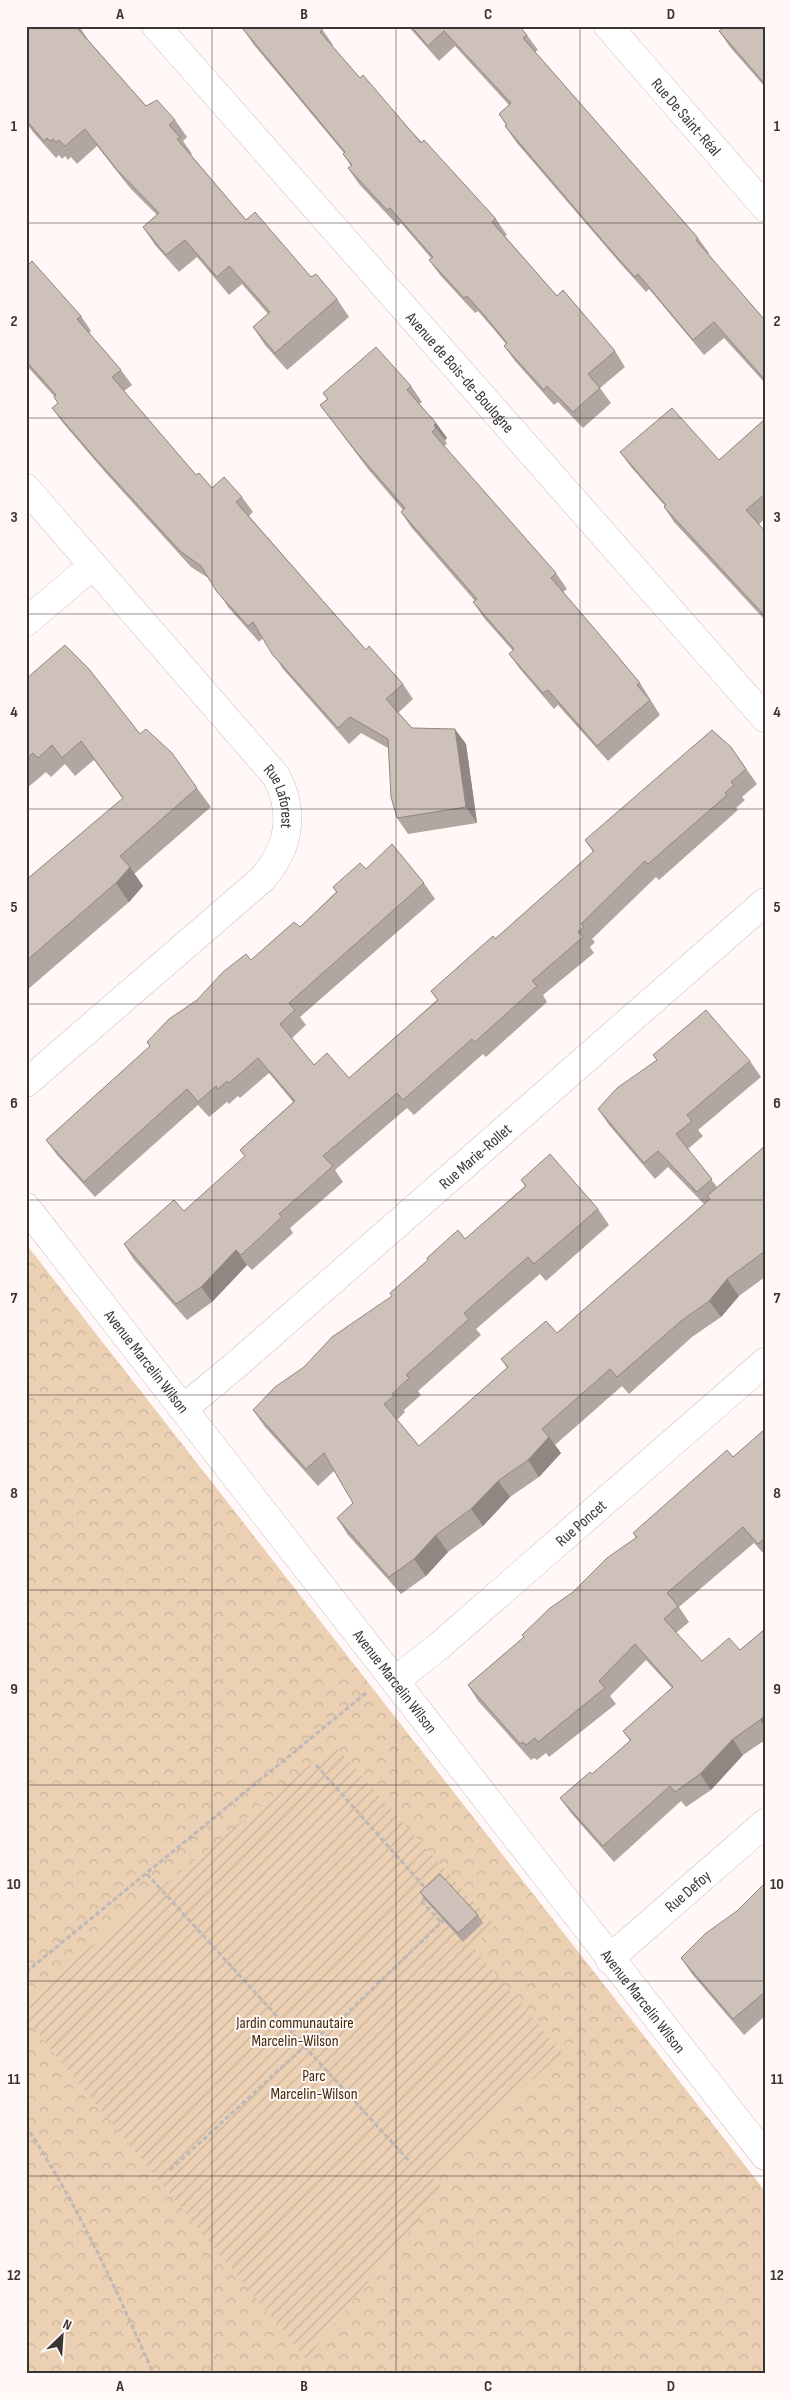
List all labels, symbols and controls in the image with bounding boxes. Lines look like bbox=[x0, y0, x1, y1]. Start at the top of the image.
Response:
text: A bbox=[115, 5, 124, 24]
text: B bbox=[300, 5, 308, 24]
text: C bbox=[484, 5, 492, 24]
text: D bbox=[667, 5, 675, 24]
street label: Rue De Saint-Réal bbox=[647, 75, 724, 160]
text: 1 bbox=[11, 117, 18, 136]
text: 1 bbox=[774, 117, 781, 136]
street label: Avenue de Bois-de-Boulogne bbox=[401, 308, 518, 437]
text: 2 bbox=[10, 312, 18, 331]
text: 2 bbox=[773, 312, 781, 331]
text: 3 bbox=[10, 508, 18, 527]
text: 3 bbox=[773, 508, 781, 527]
text: 4 bbox=[10, 703, 18, 722]
text: 4 bbox=[773, 703, 781, 722]
street label: Rue Laforest bbox=[259, 761, 295, 829]
text: 5 bbox=[10, 898, 18, 917]
text: 5 bbox=[773, 898, 781, 917]
text: 6 bbox=[10, 1094, 18, 1113]
text: 6 bbox=[773, 1094, 781, 1113]
street label: Rue Marie-Rollet bbox=[436, 1120, 516, 1194]
text: 7 bbox=[11, 1289, 18, 1308]
text: 7 bbox=[774, 1289, 781, 1308]
street label: Avenue Marcelin Wilson bbox=[99, 1306, 192, 1418]
text: 8 bbox=[10, 1484, 18, 1503]
text: 8 bbox=[773, 1484, 781, 1503]
street label: Rue Poncet bbox=[552, 1497, 611, 1551]
street label: Avenue Marcelin Wilson bbox=[348, 1626, 440, 1738]
text: 9 bbox=[10, 1680, 18, 1699]
text: 9 bbox=[773, 1680, 781, 1699]
street label: Rue Defoy bbox=[662, 1867, 715, 1917]
text: 10 bbox=[7, 1875, 21, 1894]
text: 10 bbox=[770, 1875, 784, 1894]
street label: Avenue Marcelin Wilson bbox=[596, 1946, 689, 2057]
park label: Jardin communautaire Marcelin-Wilson bbox=[235, 2014, 354, 2051]
park label: Parc Marcelin-Wilson bbox=[271, 2067, 357, 2104]
text: 11 bbox=[8, 2070, 21, 2089]
text: 11 bbox=[771, 2070, 784, 2089]
text: 12 bbox=[7, 2266, 21, 2285]
text: 12 bbox=[770, 2266, 784, 2285]
north arrow bbox=[38, 2312, 88, 2362]
text: N bbox=[60, 2315, 74, 2334]
text: A bbox=[115, 2377, 124, 2396]
text: B bbox=[300, 2377, 308, 2396]
text: C bbox=[484, 2377, 492, 2396]
text: D bbox=[667, 2377, 675, 2396]

